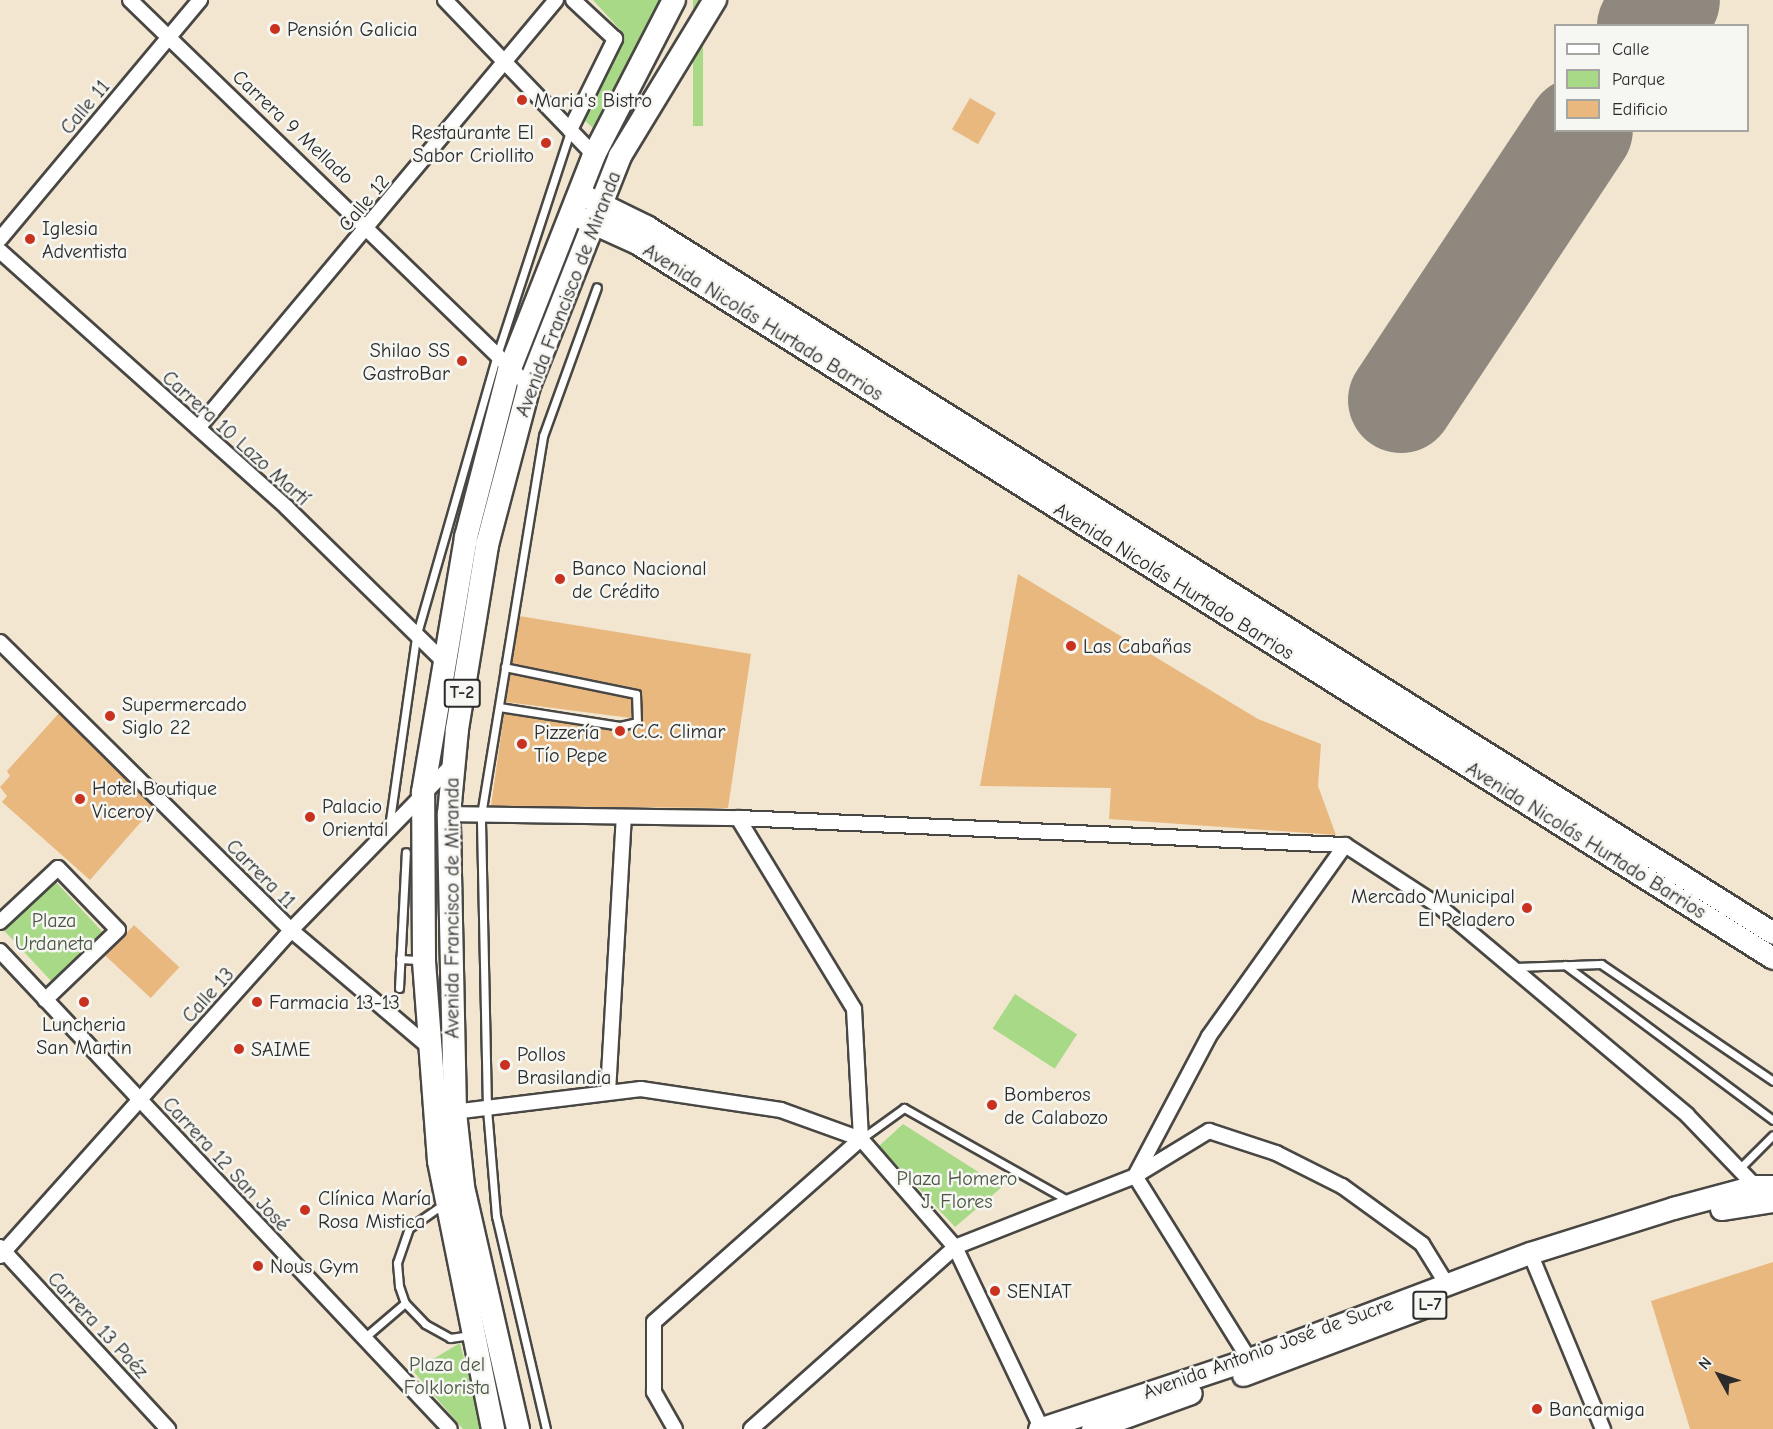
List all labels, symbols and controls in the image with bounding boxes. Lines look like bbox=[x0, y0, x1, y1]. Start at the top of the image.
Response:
place label: Pensión Galicia bbox=[287, 17, 418, 41]
marker: Pensión Galicia bbox=[268, 22, 282, 36]
legend bbox=[1554, 24, 1749, 132]
text: Calle bbox=[1612, 39, 1649, 60]
street label: Carrera 9 Mellado bbox=[227, 65, 359, 189]
text: Parque bbox=[1612, 69, 1665, 90]
street label: Calle 11 bbox=[55, 75, 115, 139]
place label: Maria's Bistro bbox=[534, 88, 652, 112]
marker: Maria's Bistro bbox=[515, 93, 529, 107]
text: Edificio bbox=[1612, 99, 1668, 120]
place label: Restaurante El Sabor Criollito bbox=[411, 120, 534, 167]
marker: Restaurante El Sabor Criollito bbox=[539, 136, 553, 150]
street label: Avenida Francisco de Miranda bbox=[510, 168, 626, 420]
street label: Calle 12 bbox=[333, 170, 395, 236]
place label: Iglesia Adventista bbox=[42, 216, 127, 263]
marker: Iglesia Adventista bbox=[23, 232, 37, 246]
street label: Avenida Nicolás Hurtado Barrios bbox=[639, 238, 887, 406]
place label: Shilao SS GastroBar bbox=[362, 338, 450, 385]
marker: Shilao SS GastroBar bbox=[455, 354, 469, 368]
street label: Carrera 10 Lazo Martí bbox=[157, 365, 315, 511]
street label: Avenida Nicolás Hurtado Barrios bbox=[1050, 497, 1298, 665]
place label: Banco Nacional de Crédito bbox=[572, 556, 707, 603]
marker: Banco Nacional de Crédito bbox=[553, 572, 567, 586]
place label: Las Cabañas bbox=[1083, 634, 1191, 658]
marker: Las Cabañas bbox=[1064, 639, 1078, 653]
road number: T-2 bbox=[442, 678, 482, 708]
place label: Supermercado Siglo 22 bbox=[122, 692, 247, 739]
marker: Supermercado Siglo 22 bbox=[103, 709, 117, 723]
place label: C.C. Climar bbox=[632, 719, 725, 743]
place label: Pizzería Tío Pepe bbox=[534, 720, 607, 767]
marker: C.C. Climar bbox=[613, 724, 627, 738]
marker: Pizzería Tío Pepe bbox=[515, 737, 529, 751]
street label: Avenida Nicolás Hurtado Barrios bbox=[1462, 756, 1710, 924]
place label: Hotel Boutique Viceroy bbox=[92, 776, 217, 823]
street label: Avenida Francisco de Miranda bbox=[440, 777, 464, 1039]
marker: Hotel Boutique Viceroy bbox=[73, 792, 87, 806]
place label: Palacio Oriental bbox=[322, 794, 388, 841]
marker: Palacio Oriental bbox=[303, 810, 317, 824]
street label: Carrera 11 bbox=[221, 834, 301, 914]
place label: Mercado Municipal El Peladero bbox=[1351, 885, 1515, 932]
marker: Mercado Municipal El Peladero bbox=[1520, 901, 1534, 915]
park label: Plaza Urdaneta bbox=[15, 909, 93, 956]
street label: Calle 13 bbox=[177, 962, 239, 1028]
place label: Farmacia 13-13 bbox=[269, 990, 400, 1014]
marker: Luncheria San Martin bbox=[77, 995, 91, 1009]
marker: Farmacia 13-13 bbox=[250, 995, 264, 1009]
place label: Luncheria San Martin bbox=[36, 1012, 132, 1059]
place label: SAIME bbox=[251, 1037, 310, 1061]
marker: SAIME bbox=[232, 1042, 246, 1056]
place label: Pollos Brasilandia bbox=[517, 1042, 611, 1089]
marker: Pollos Brasilandia bbox=[498, 1058, 512, 1072]
place label: Bomberos de Calabozo bbox=[1004, 1082, 1108, 1129]
street label: Carrera 12 San José bbox=[158, 1092, 294, 1236]
marker: Bomberos de Calabozo bbox=[985, 1098, 999, 1112]
park label: Plaza Homero J. Flores bbox=[897, 1166, 1017, 1213]
place label: Clínica María Rosa Mistica bbox=[318, 1186, 431, 1233]
marker: Clínica María Rosa Mistica bbox=[296, 1201, 314, 1219]
place label: Nous Gym bbox=[270, 1254, 359, 1278]
marker: Nous Gym bbox=[251, 1259, 265, 1273]
street label: Carrera 13 Paéz bbox=[43, 1267, 153, 1383]
place label: SENIAT bbox=[1007, 1279, 1072, 1303]
marker: SENIAT bbox=[988, 1284, 1002, 1298]
road number: L-7 bbox=[1412, 1290, 1448, 1320]
street label: Avenida Antonio José de Sucre bbox=[1140, 1292, 1396, 1404]
north arrow bbox=[1689, 1345, 1749, 1405]
park label: Plaza del Folklorista bbox=[404, 1353, 490, 1400]
text: N bbox=[1695, 1354, 1715, 1373]
place label: Bancamiga bbox=[1549, 1397, 1645, 1421]
marker: Bancamiga bbox=[1530, 1402, 1544, 1416]

